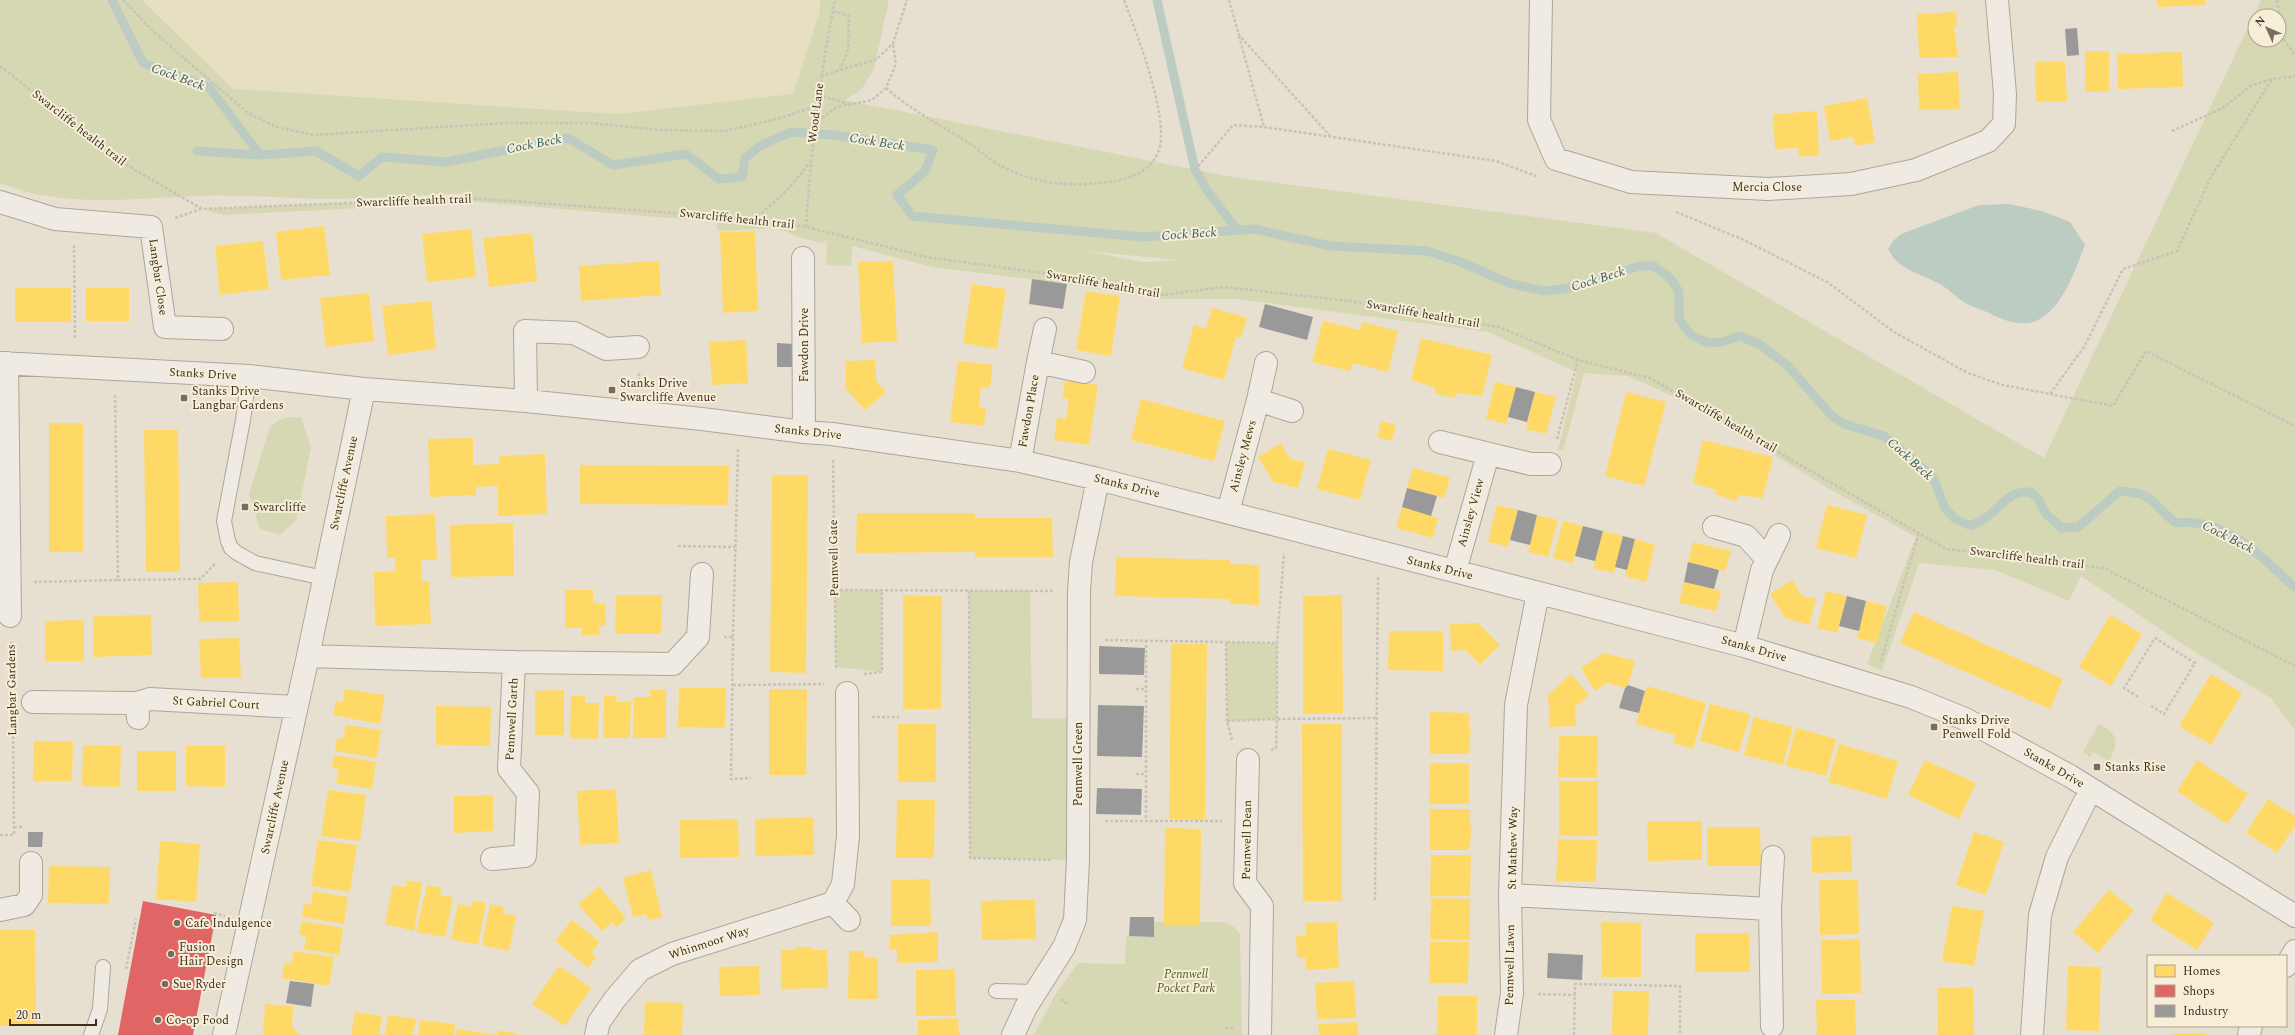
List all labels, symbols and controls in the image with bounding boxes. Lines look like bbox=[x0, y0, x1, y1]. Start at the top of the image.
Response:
north arrow bbox=[2247, 8, 2287, 48]
text: N bbox=[2251, 12, 2269, 30]
water label: Cock Beck bbox=[149, 58, 207, 96]
street label: Wood Lane bbox=[803, 82, 829, 144]
street label: Swarcliffe health trail bbox=[28, 85, 130, 171]
water label: Cock Beck bbox=[848, 128, 906, 156]
water label: Cock Beck bbox=[505, 129, 563, 159]
street label: Mercia Close bbox=[1732, 178, 1802, 197]
street label: Swarcliffe health trail bbox=[356, 189, 472, 213]
street label: Swarcliffe health trail bbox=[679, 204, 795, 234]
water label: Cock Beck bbox=[1161, 222, 1217, 246]
street label: Langbar Close bbox=[143, 238, 173, 317]
water label: Cock Beck bbox=[1569, 261, 1627, 297]
street label: Swarcliffe health trail bbox=[1045, 265, 1161, 303]
street label: Swarcliffe health trail bbox=[1365, 295, 1481, 333]
street label: Fawdon Drive bbox=[795, 308, 814, 382]
street label: Stanks Drive bbox=[169, 363, 237, 385]
street label: Fawdon Place bbox=[1013, 373, 1045, 449]
place label: Stanks Drive Swarcliffe Avenue bbox=[620, 374, 716, 407]
place label: Stanks Drive Langbar Gardens bbox=[192, 382, 284, 415]
street label: Swarcliffe health trail bbox=[1671, 384, 1781, 458]
marker: Stanks Drive Swarcliffe Avenue bbox=[607, 385, 617, 395]
marker: Stanks Drive Langbar Gardens bbox=[179, 393, 189, 403]
street label: Ainsley Mews bbox=[1224, 418, 1262, 494]
street label: Stanks Drive bbox=[773, 419, 843, 445]
water label: Cock Beck bbox=[1883, 433, 1937, 485]
street label: Swarcliffe Avenue bbox=[325, 434, 363, 532]
street label: Stanks Drive bbox=[1092, 469, 1162, 503]
street label: Ainsley View bbox=[1452, 476, 1490, 550]
place label: Swarcliffe bbox=[253, 498, 307, 517]
marker: Swarcliffe bbox=[240, 502, 250, 512]
water label: Cock Beck bbox=[2199, 516, 2257, 558]
street label: Pennwell Gate bbox=[824, 519, 844, 597]
street label: Swarcliffe health trail bbox=[1969, 542, 2085, 574]
street label: Stanks Drive bbox=[1405, 551, 1475, 585]
street label: Stanks Drive bbox=[1719, 631, 1789, 668]
street label: Langbar Gardens bbox=[2, 644, 22, 736]
street label: Pennwell Garth bbox=[500, 677, 524, 761]
street label: St Gabriel Court bbox=[172, 691, 260, 715]
place label: Stanks Drive Penwell Fold bbox=[1942, 711, 2011, 744]
street label: Pennwell Green bbox=[1069, 722, 1088, 806]
marker: Stanks Drive Penwell Fold bbox=[1929, 722, 1939, 732]
street label: Stanks Drive bbox=[2020, 743, 2088, 793]
street label: Swarcliffe Avenue bbox=[256, 758, 294, 856]
place label: Stanks Rise bbox=[2105, 758, 2166, 777]
marker: Stanks Rise bbox=[2092, 762, 2102, 772]
street label: Pennwell Dean bbox=[1237, 800, 1257, 880]
street label: St Mathew Way bbox=[1503, 805, 1523, 890]
place label: Cafe Indulgence bbox=[185, 914, 272, 933]
marker: Cafe Indulgence bbox=[172, 918, 182, 928]
street label: Whinmoor Way bbox=[666, 921, 753, 965]
street label: Pennwell Lawn bbox=[1500, 924, 1520, 1006]
place label: Fusion Hair Design bbox=[179, 938, 244, 971]
marker: Fusion Hair Design bbox=[166, 949, 176, 959]
legend bbox=[2147, 955, 2287, 1027]
text: Homes bbox=[2183, 962, 2221, 981]
park label: Pennwell Pocket Park bbox=[1157, 965, 1216, 998]
place label: Sue Ryder bbox=[173, 975, 226, 994]
marker: Sue Ryder bbox=[160, 979, 170, 989]
text: Shops bbox=[2183, 982, 2215, 1001]
scale bar bbox=[10, 1001, 96, 1027]
text: Industry bbox=[2183, 1002, 2229, 1021]
text: 20 m bbox=[16, 1006, 41, 1025]
place label: Co-op Food bbox=[166, 1011, 229, 1030]
marker: Co-op Food bbox=[153, 1015, 163, 1025]

